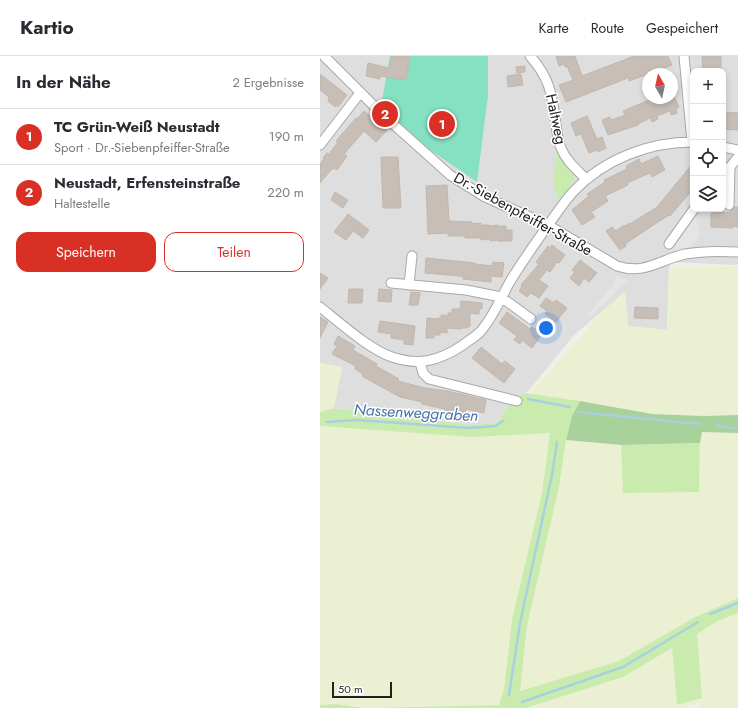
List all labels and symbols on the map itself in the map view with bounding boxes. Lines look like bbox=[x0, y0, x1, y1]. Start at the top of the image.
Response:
north arrow bbox=[642, 68, 678, 104]
street label: Haltweg bbox=[540, 92, 572, 146]
pin: 2 bbox=[372, 99, 398, 129]
pin: 1 bbox=[429, 109, 455, 139]
street label: Dr.-Siebenpfeiffer-Straße bbox=[450, 167, 597, 261]
your location bbox=[536, 318, 556, 338]
water label: Nassenweggraben bbox=[353, 398, 479, 427]
scale bar bbox=[332, 680, 392, 699]

